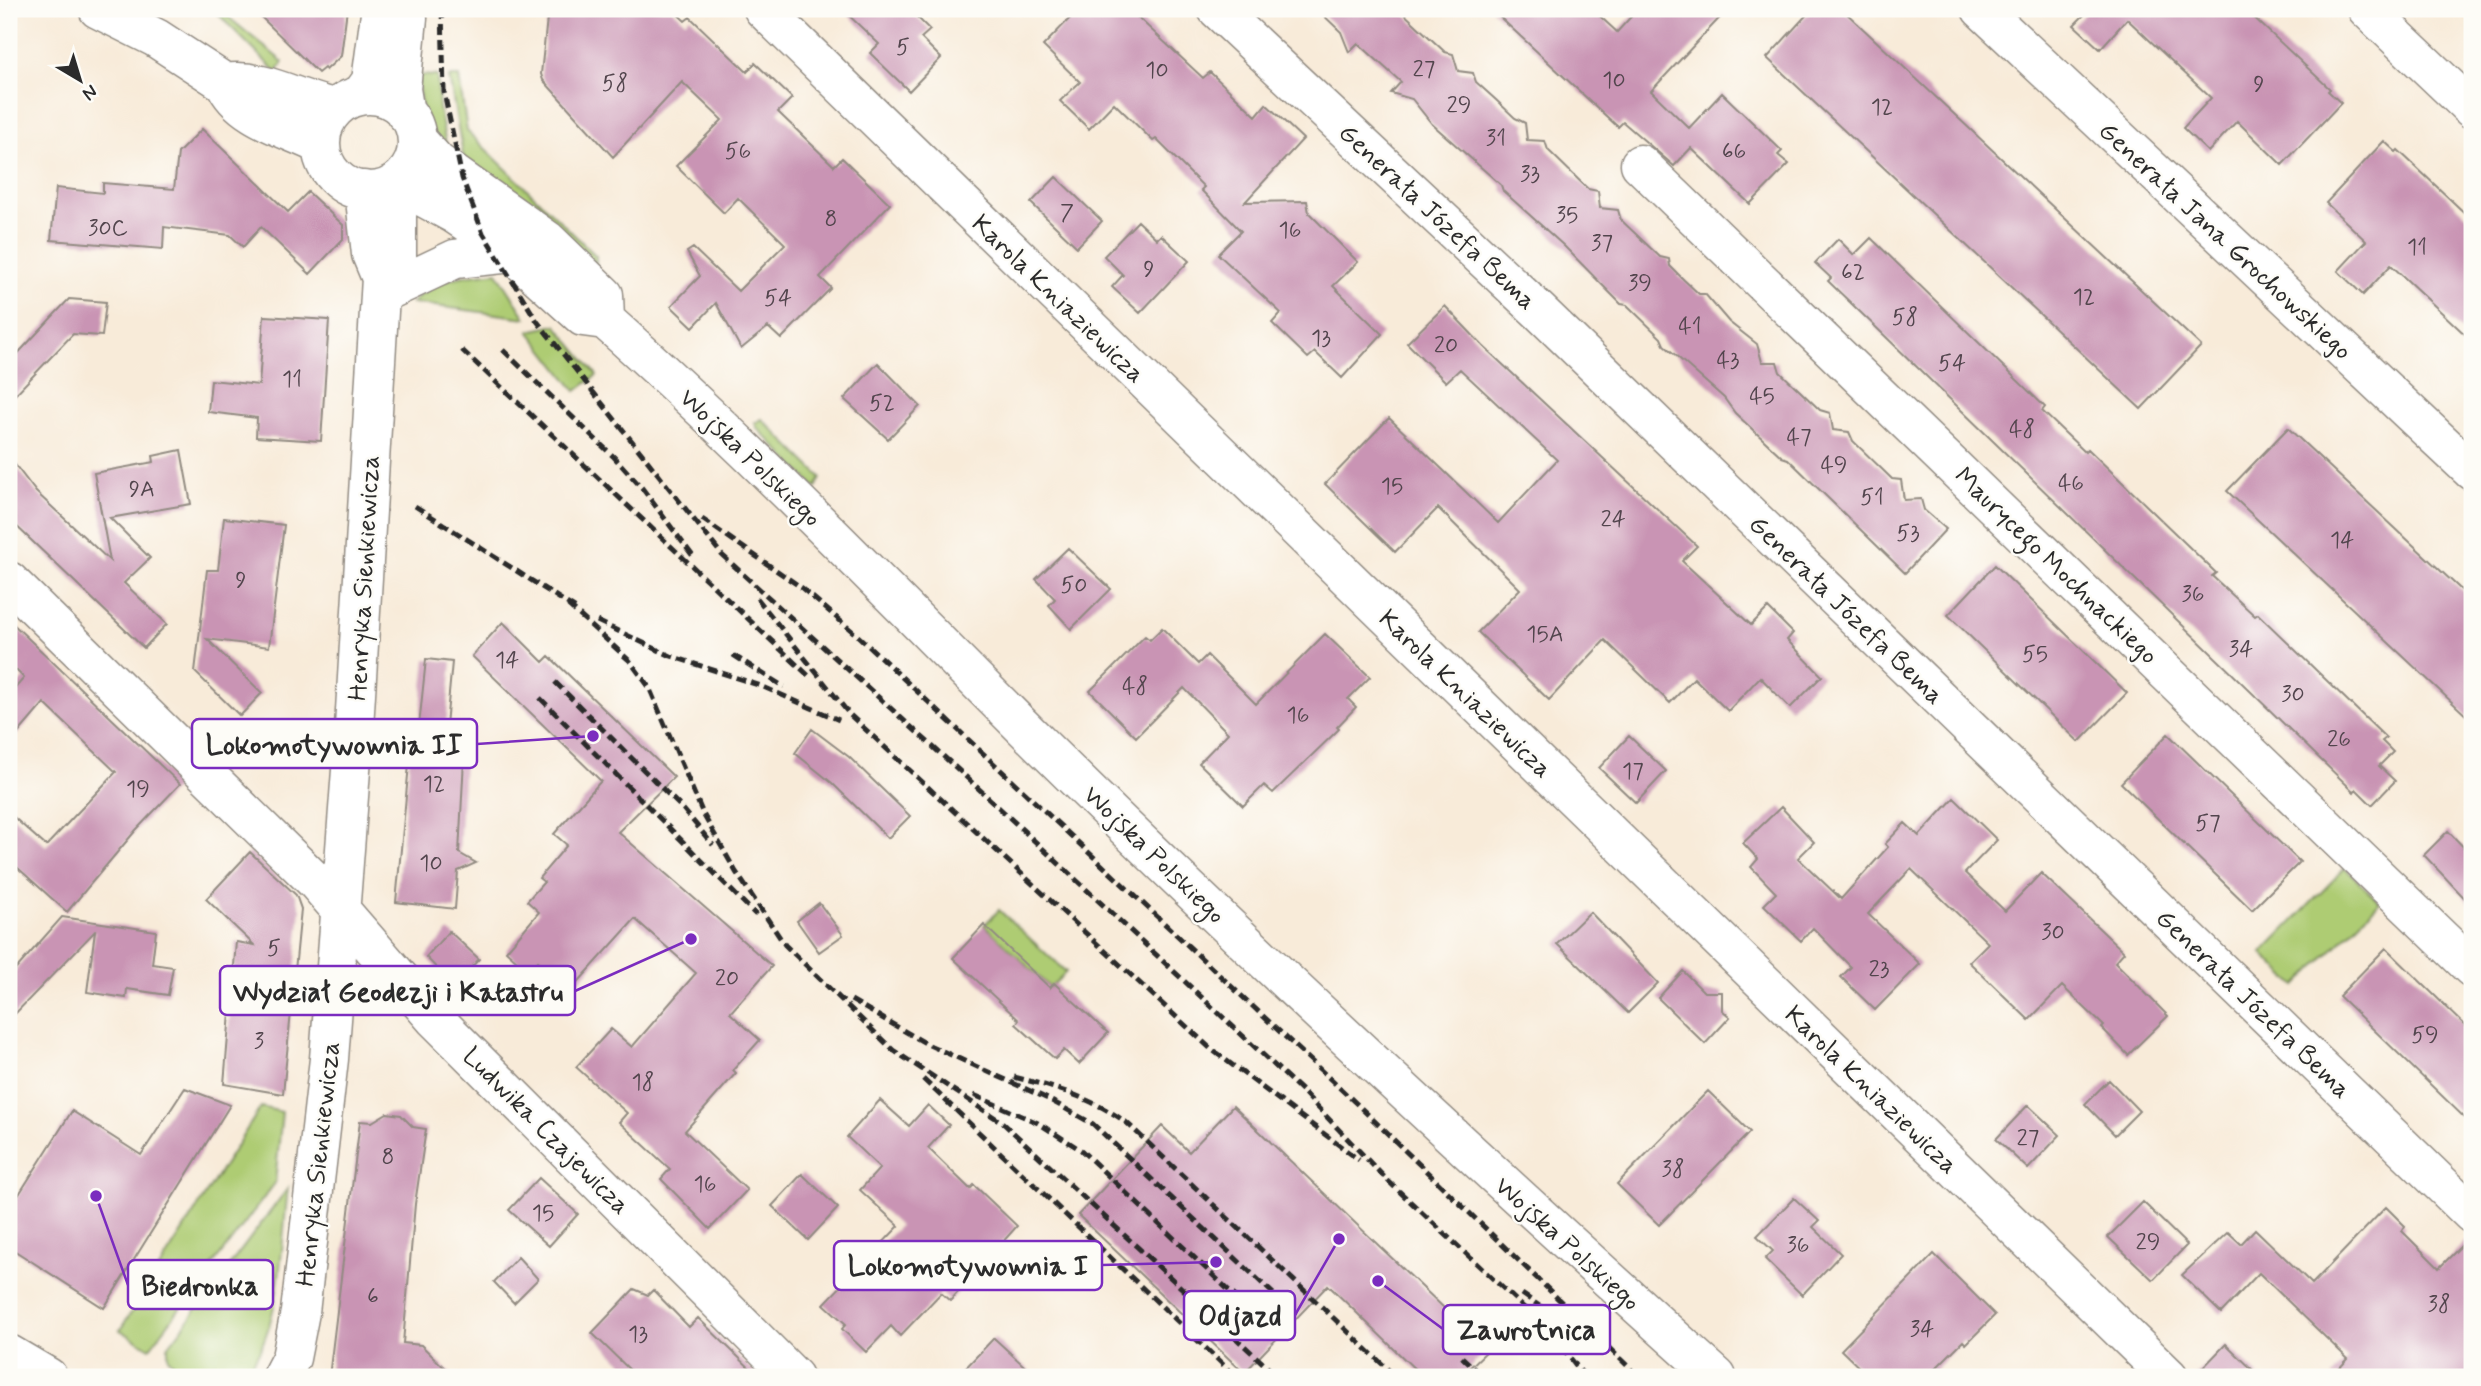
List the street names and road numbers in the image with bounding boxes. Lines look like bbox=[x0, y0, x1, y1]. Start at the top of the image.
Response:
street label: Generała Jana Grochowskiego bbox=[2090, 115, 2359, 368]
street label: Generała Józefa Bema bbox=[1330, 117, 1543, 318]
street label: Karola Kniaziewicza bbox=[964, 208, 1152, 391]
street label: Wojska Polskiego bbox=[670, 382, 828, 536]
street label: Henryka Sienkiewicza bbox=[342, 454, 388, 702]
street label: Maurycego Mochnackiego bbox=[1944, 460, 2165, 675]
street label: Generała Józefa Bema bbox=[1741, 508, 1951, 713]
street label: Karola Kniaziewicza bbox=[1371, 603, 1559, 786]
street label: Wojska Polskiego bbox=[1074, 779, 1232, 933]
street label: Generała Józefa Bema bbox=[2148, 902, 2358, 1107]
street label: Karola Kniaziewicza bbox=[1777, 999, 1965, 1182]
street label: Henryka Sienkiewicza bbox=[289, 1040, 349, 1288]
street label: Ludwika Czajewicza bbox=[454, 1040, 637, 1223]
street label: Wojska Polskiego bbox=[1485, 1170, 1647, 1321]

